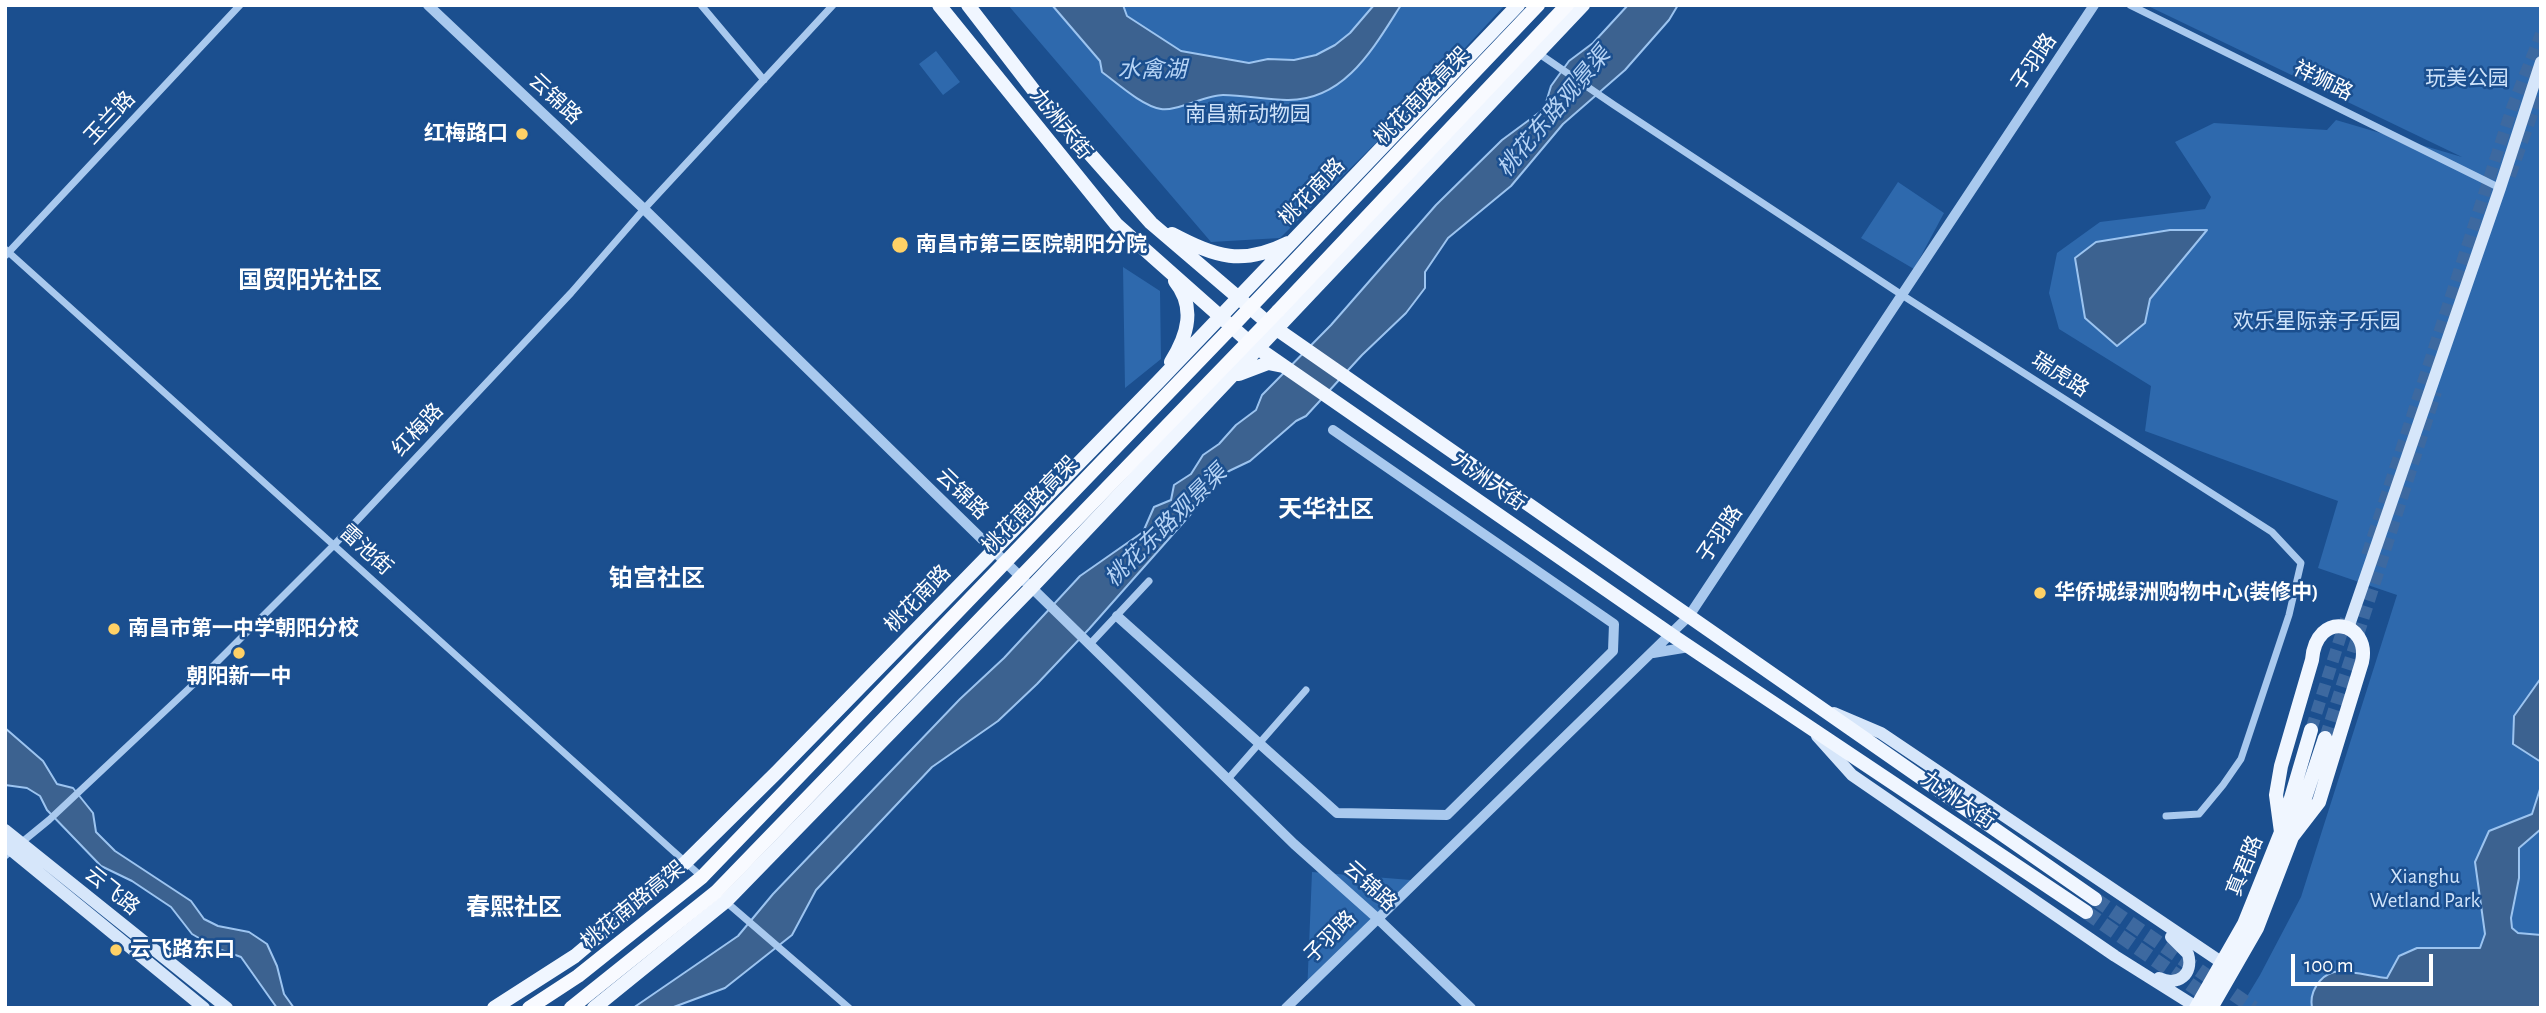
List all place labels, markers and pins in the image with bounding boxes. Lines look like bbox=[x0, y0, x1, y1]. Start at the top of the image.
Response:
place label: 红梅路口 bbox=[424, 121, 508, 147]
marker: 红梅路口 bbox=[514, 126, 530, 142]
place label: 南昌市第三医院朝阳分院 bbox=[916, 232, 1147, 258]
marker: 南昌市第三医院朝阳分院 bbox=[890, 235, 910, 255]
place label: 华侨城绿洲购物中心(装修中) bbox=[2054, 580, 2318, 606]
marker: 华侨城绿洲购物中心(装修中) bbox=[2032, 585, 2048, 601]
place label: 南昌市第一中学朝阳分校 bbox=[128, 616, 359, 642]
marker: 南昌市第一中学朝阳分校 bbox=[106, 621, 122, 637]
marker: 朝阳新一中 bbox=[231, 645, 247, 661]
place label: 朝阳新一中 bbox=[187, 664, 291, 690]
place label: 云飞路东口 bbox=[130, 937, 235, 963]
marker: 云飞路东口 bbox=[108, 942, 124, 958]

